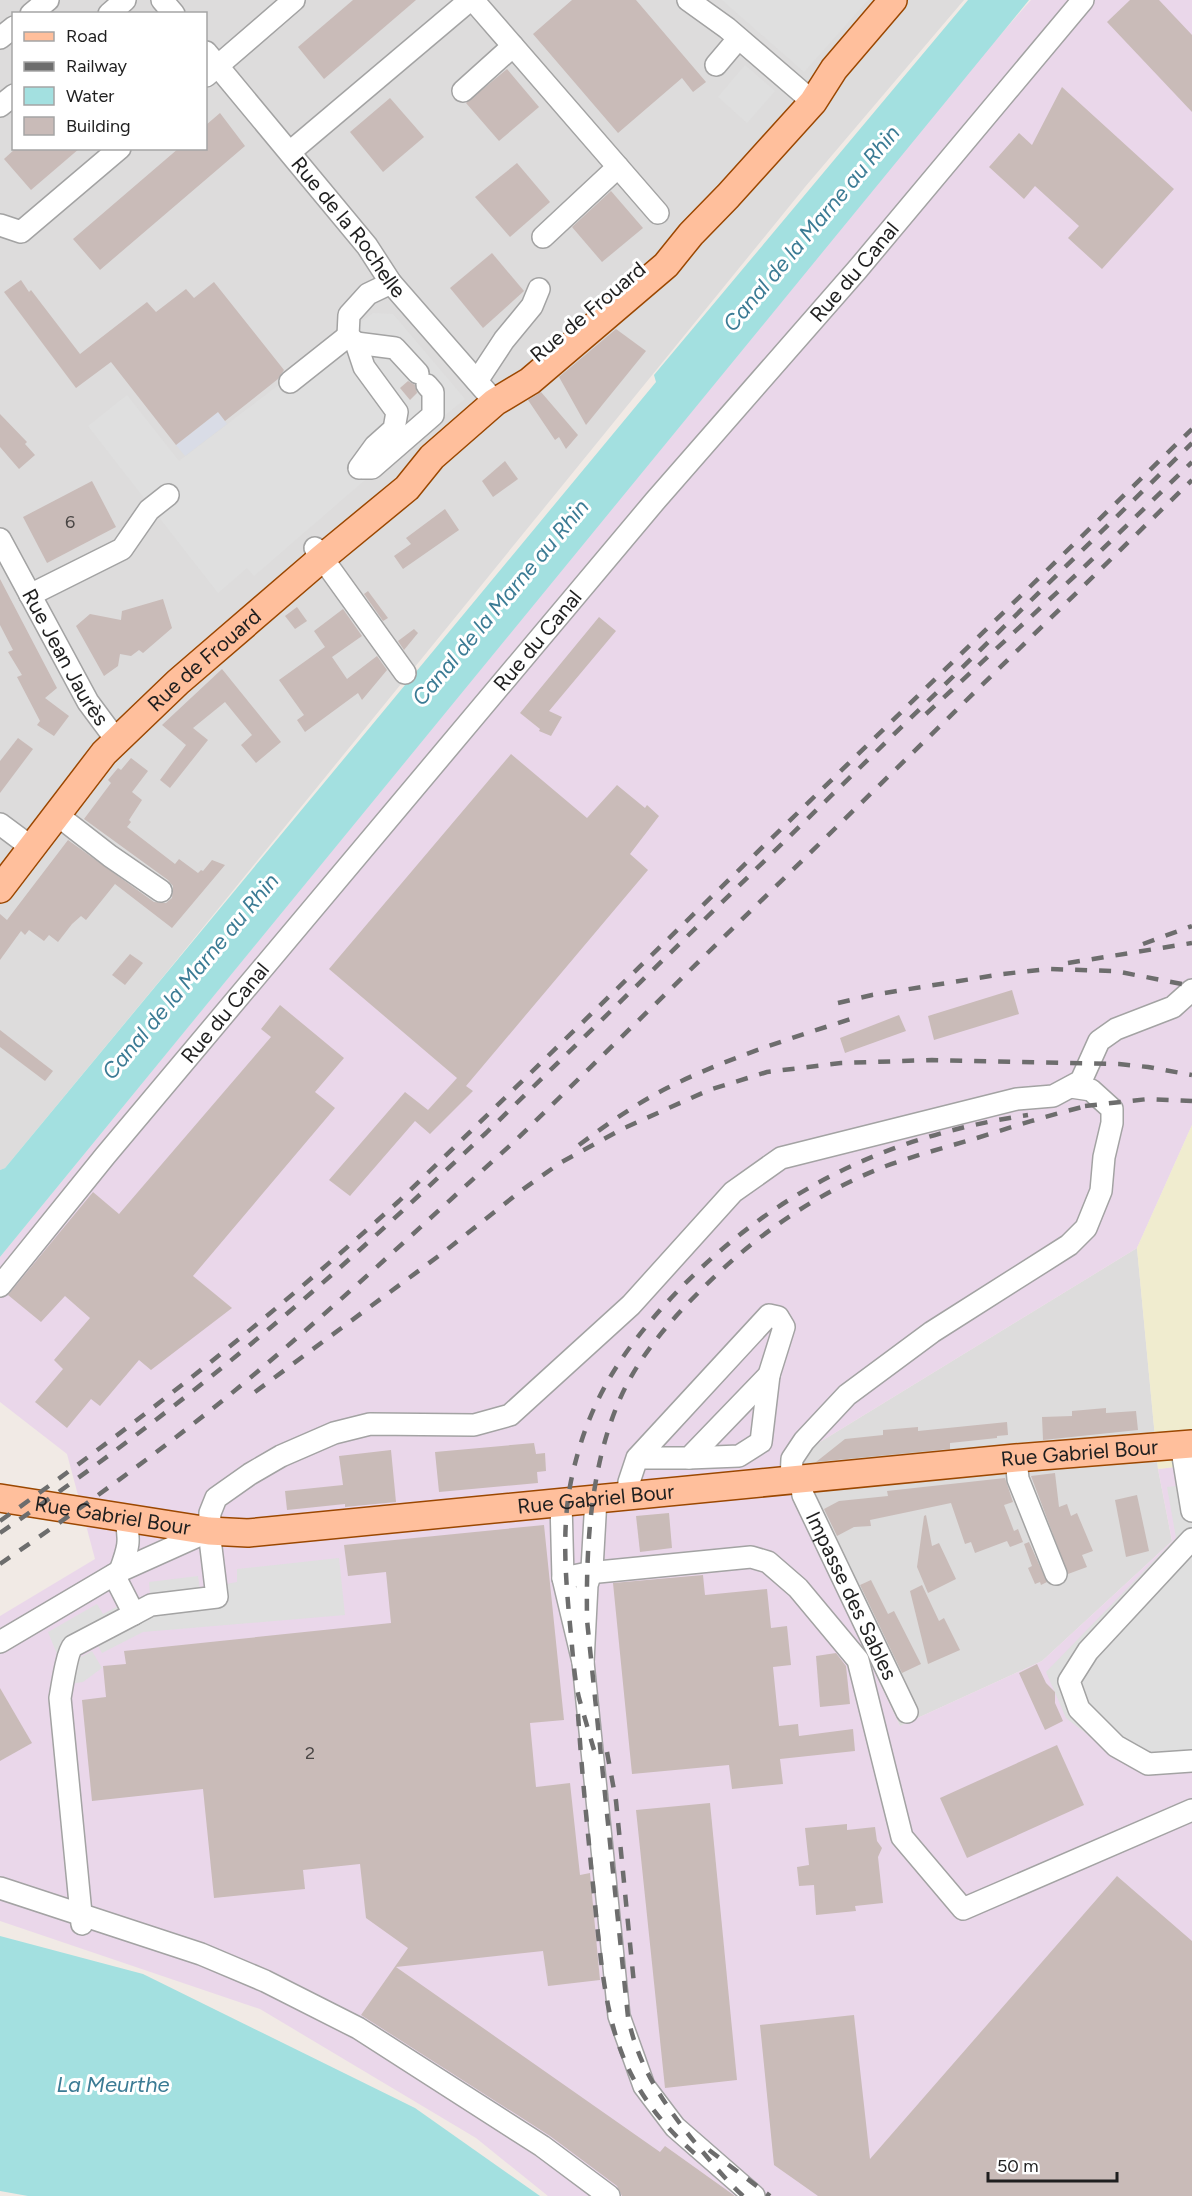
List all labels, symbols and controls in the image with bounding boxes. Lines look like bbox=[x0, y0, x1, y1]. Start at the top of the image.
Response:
legend bbox=[12, 12, 207, 150]
text: Road bbox=[66, 25, 107, 47]
text: Railway bbox=[66, 55, 128, 77]
text: Water bbox=[66, 85, 114, 107]
text: Building bbox=[66, 115, 131, 137]
water label: Canal de la Marne au Rhin bbox=[717, 120, 906, 337]
street label: Rue de la Rochelle bbox=[286, 152, 411, 303]
street label: Rue du Canal bbox=[804, 217, 904, 327]
street label: Rue de Frouard bbox=[525, 256, 650, 367]
water label: Canal de la Marne au Rhin bbox=[406, 494, 595, 711]
house number: 6 bbox=[65, 511, 75, 533]
street label: Rue Jean Jaurès bbox=[17, 584, 114, 730]
street label: Rue du Canal bbox=[488, 585, 587, 696]
street label: Rue de Frouard bbox=[142, 603, 266, 716]
water label: Canal de la Marne au Rhin bbox=[96, 868, 285, 1085]
street label: Rue du Canal bbox=[175, 957, 274, 1068]
street label: Rue Gabriel Bour bbox=[1000, 1434, 1159, 1471]
street label: Rue Gabriel Bour bbox=[516, 1478, 675, 1519]
street label: Rue Gabriel Bour bbox=[33, 1491, 192, 1540]
street label: Impasse des Sables bbox=[801, 1507, 903, 1684]
house number: 2 bbox=[305, 1742, 315, 1764]
water label: La Meurthe bbox=[56, 2071, 170, 2098]
scale bar bbox=[988, 2145, 1117, 2183]
text: 50 m bbox=[997, 2155, 1039, 2177]

